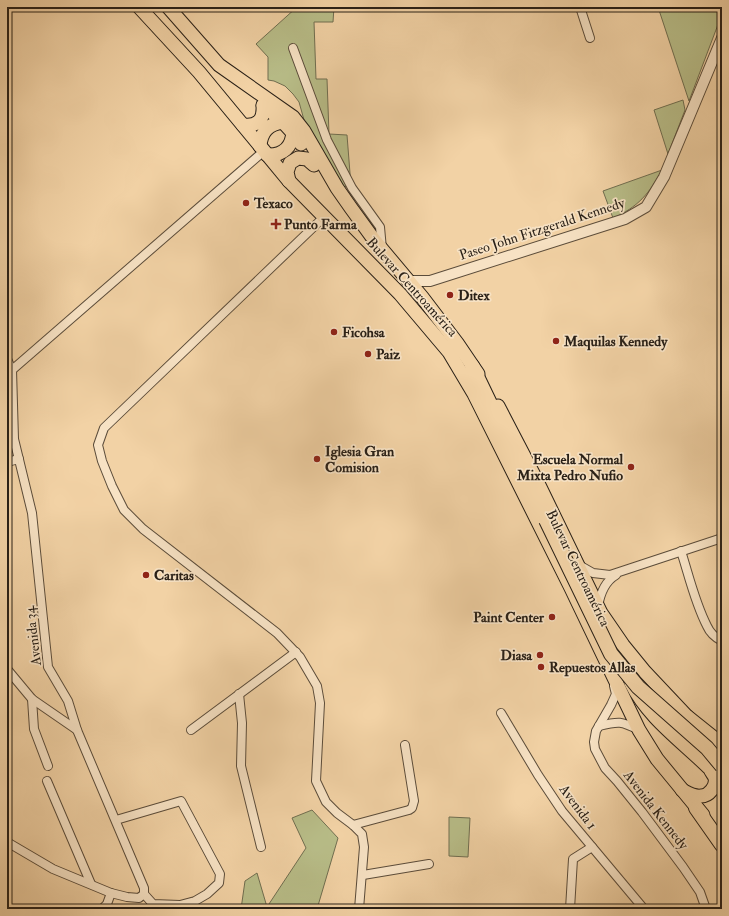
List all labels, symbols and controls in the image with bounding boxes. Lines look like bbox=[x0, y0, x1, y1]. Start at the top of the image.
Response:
street label: Paseo John Fitzgerald Kennedy bbox=[457, 194, 628, 265]
place label: Texaco bbox=[253, 195, 293, 212]
marker: Texaco bbox=[241, 198, 251, 208]
place label: Punto Farma bbox=[284, 216, 358, 233]
marker: Punto Farma bbox=[271, 219, 281, 229]
street label: Bulevar Centroamérica bbox=[363, 234, 461, 340]
place label: Ditex bbox=[458, 287, 490, 304]
marker: Ditex bbox=[445, 290, 455, 300]
place label: Ficohsa bbox=[342, 324, 386, 341]
marker: Ficohsa bbox=[329, 327, 339, 337]
place label: Maquilas Kennedy bbox=[563, 333, 668, 351]
marker: Maquilas Kennedy bbox=[551, 336, 561, 346]
place label: Paiz bbox=[376, 346, 400, 363]
marker: Paiz bbox=[363, 349, 373, 359]
place label: Iglesia Gran Comision bbox=[325, 443, 395, 476]
place label: Escuela Normal Mixta Pedro Nufio bbox=[516, 451, 623, 484]
marker: Iglesia Gran Comision bbox=[312, 454, 322, 464]
marker: Escuela Normal Mixta Pedro Nufio bbox=[626, 462, 636, 472]
street label: Bulevar Centroamérica bbox=[542, 507, 614, 630]
place label: Caritas bbox=[154, 567, 194, 584]
marker: Caritas bbox=[141, 570, 151, 580]
street label: Avenida 34 bbox=[21, 604, 45, 668]
place label: Paint Center bbox=[473, 609, 545, 626]
marker: Paint Center bbox=[547, 612, 557, 622]
place label: Diasa bbox=[501, 647, 533, 664]
marker: Diasa bbox=[535, 650, 545, 660]
place label: Repuestos Allas bbox=[549, 659, 636, 677]
marker: Repuestos Allas bbox=[536, 662, 546, 672]
street label: Avenida Kennedy bbox=[618, 766, 693, 854]
street label: Avenida 1 bbox=[555, 780, 600, 833]

